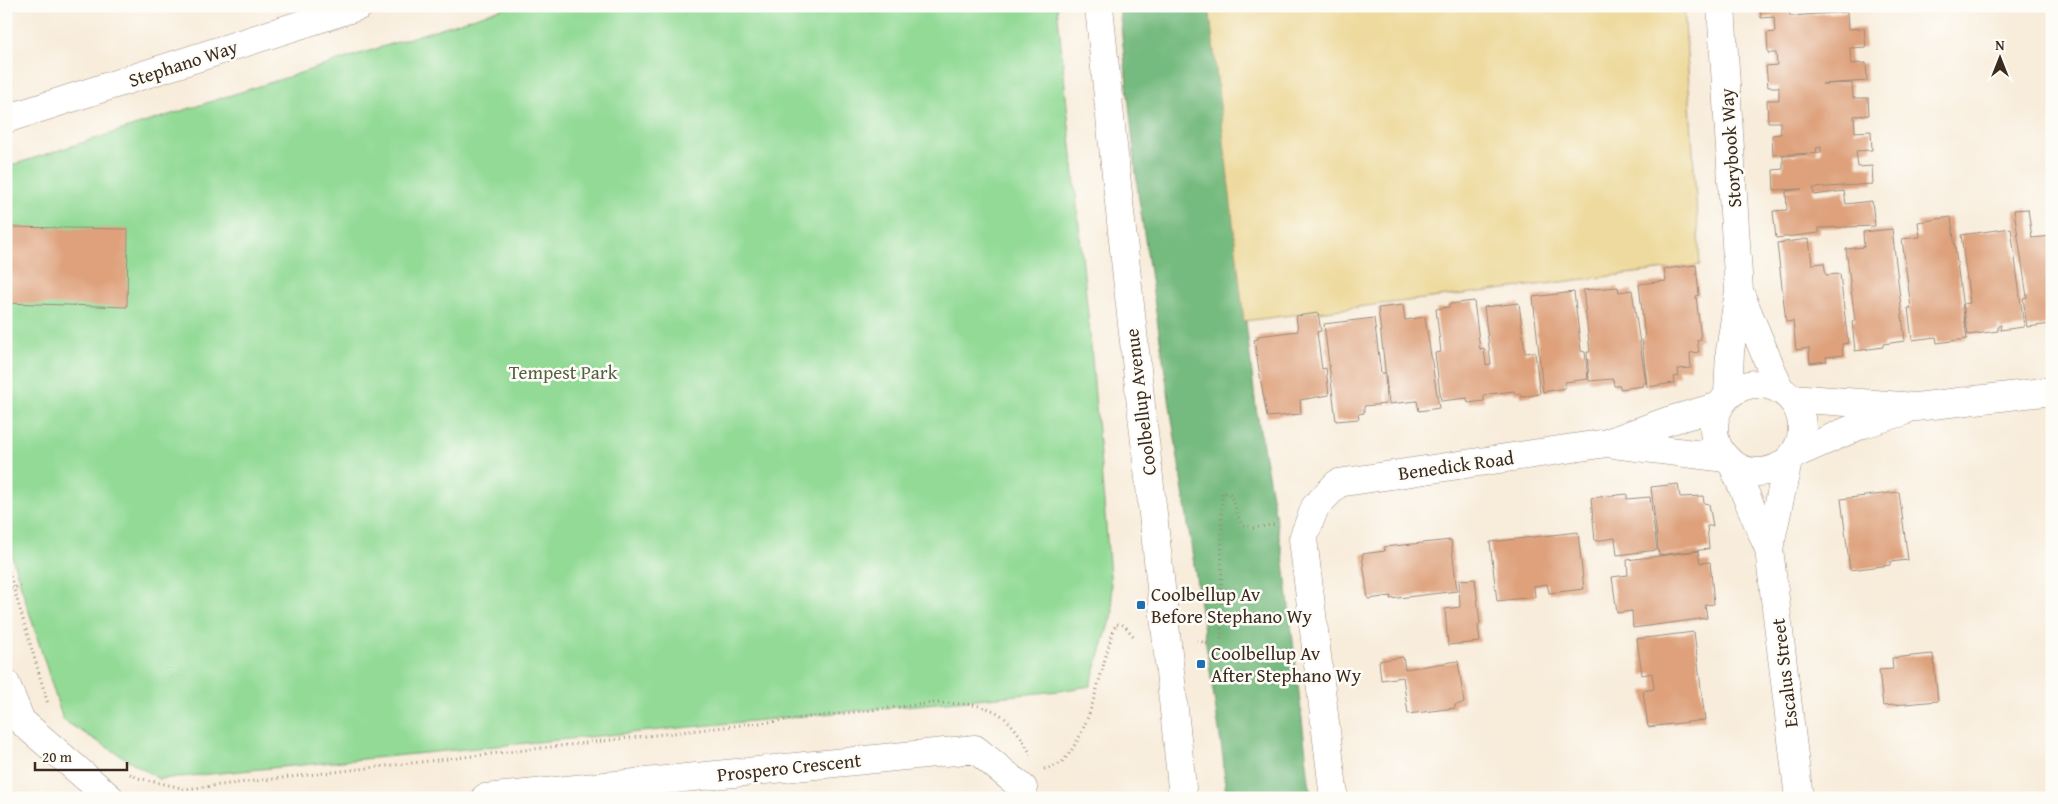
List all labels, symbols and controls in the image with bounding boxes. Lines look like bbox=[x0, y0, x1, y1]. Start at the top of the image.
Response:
street label: Stephano Way bbox=[125, 32, 242, 94]
north arrow bbox=[1976, 32, 2026, 82]
text: N bbox=[1995, 35, 2005, 55]
street label: Storybook Way bbox=[1712, 87, 1748, 209]
street label: Coolbellup Avenue bbox=[1117, 327, 1163, 477]
park label: Tempest Park bbox=[509, 358, 618, 386]
street label: Benedick Road bbox=[1396, 443, 1516, 487]
place label: Coolbellup Av Before Stephano Wy bbox=[1151, 580, 1313, 630]
marker: Coolbellup Av Before Stephano Wy bbox=[1135, 599, 1147, 611]
street label: Escalus Street bbox=[1763, 616, 1805, 729]
place label: Coolbellup Av After Stephano Wy bbox=[1211, 639, 1362, 689]
marker: Coolbellup Av After Stephano Wy bbox=[1195, 658, 1207, 670]
scale bar bbox=[35, 739, 128, 771]
street label: Prospero Crescent bbox=[716, 745, 863, 788]
text: 20 m bbox=[42, 746, 73, 767]

